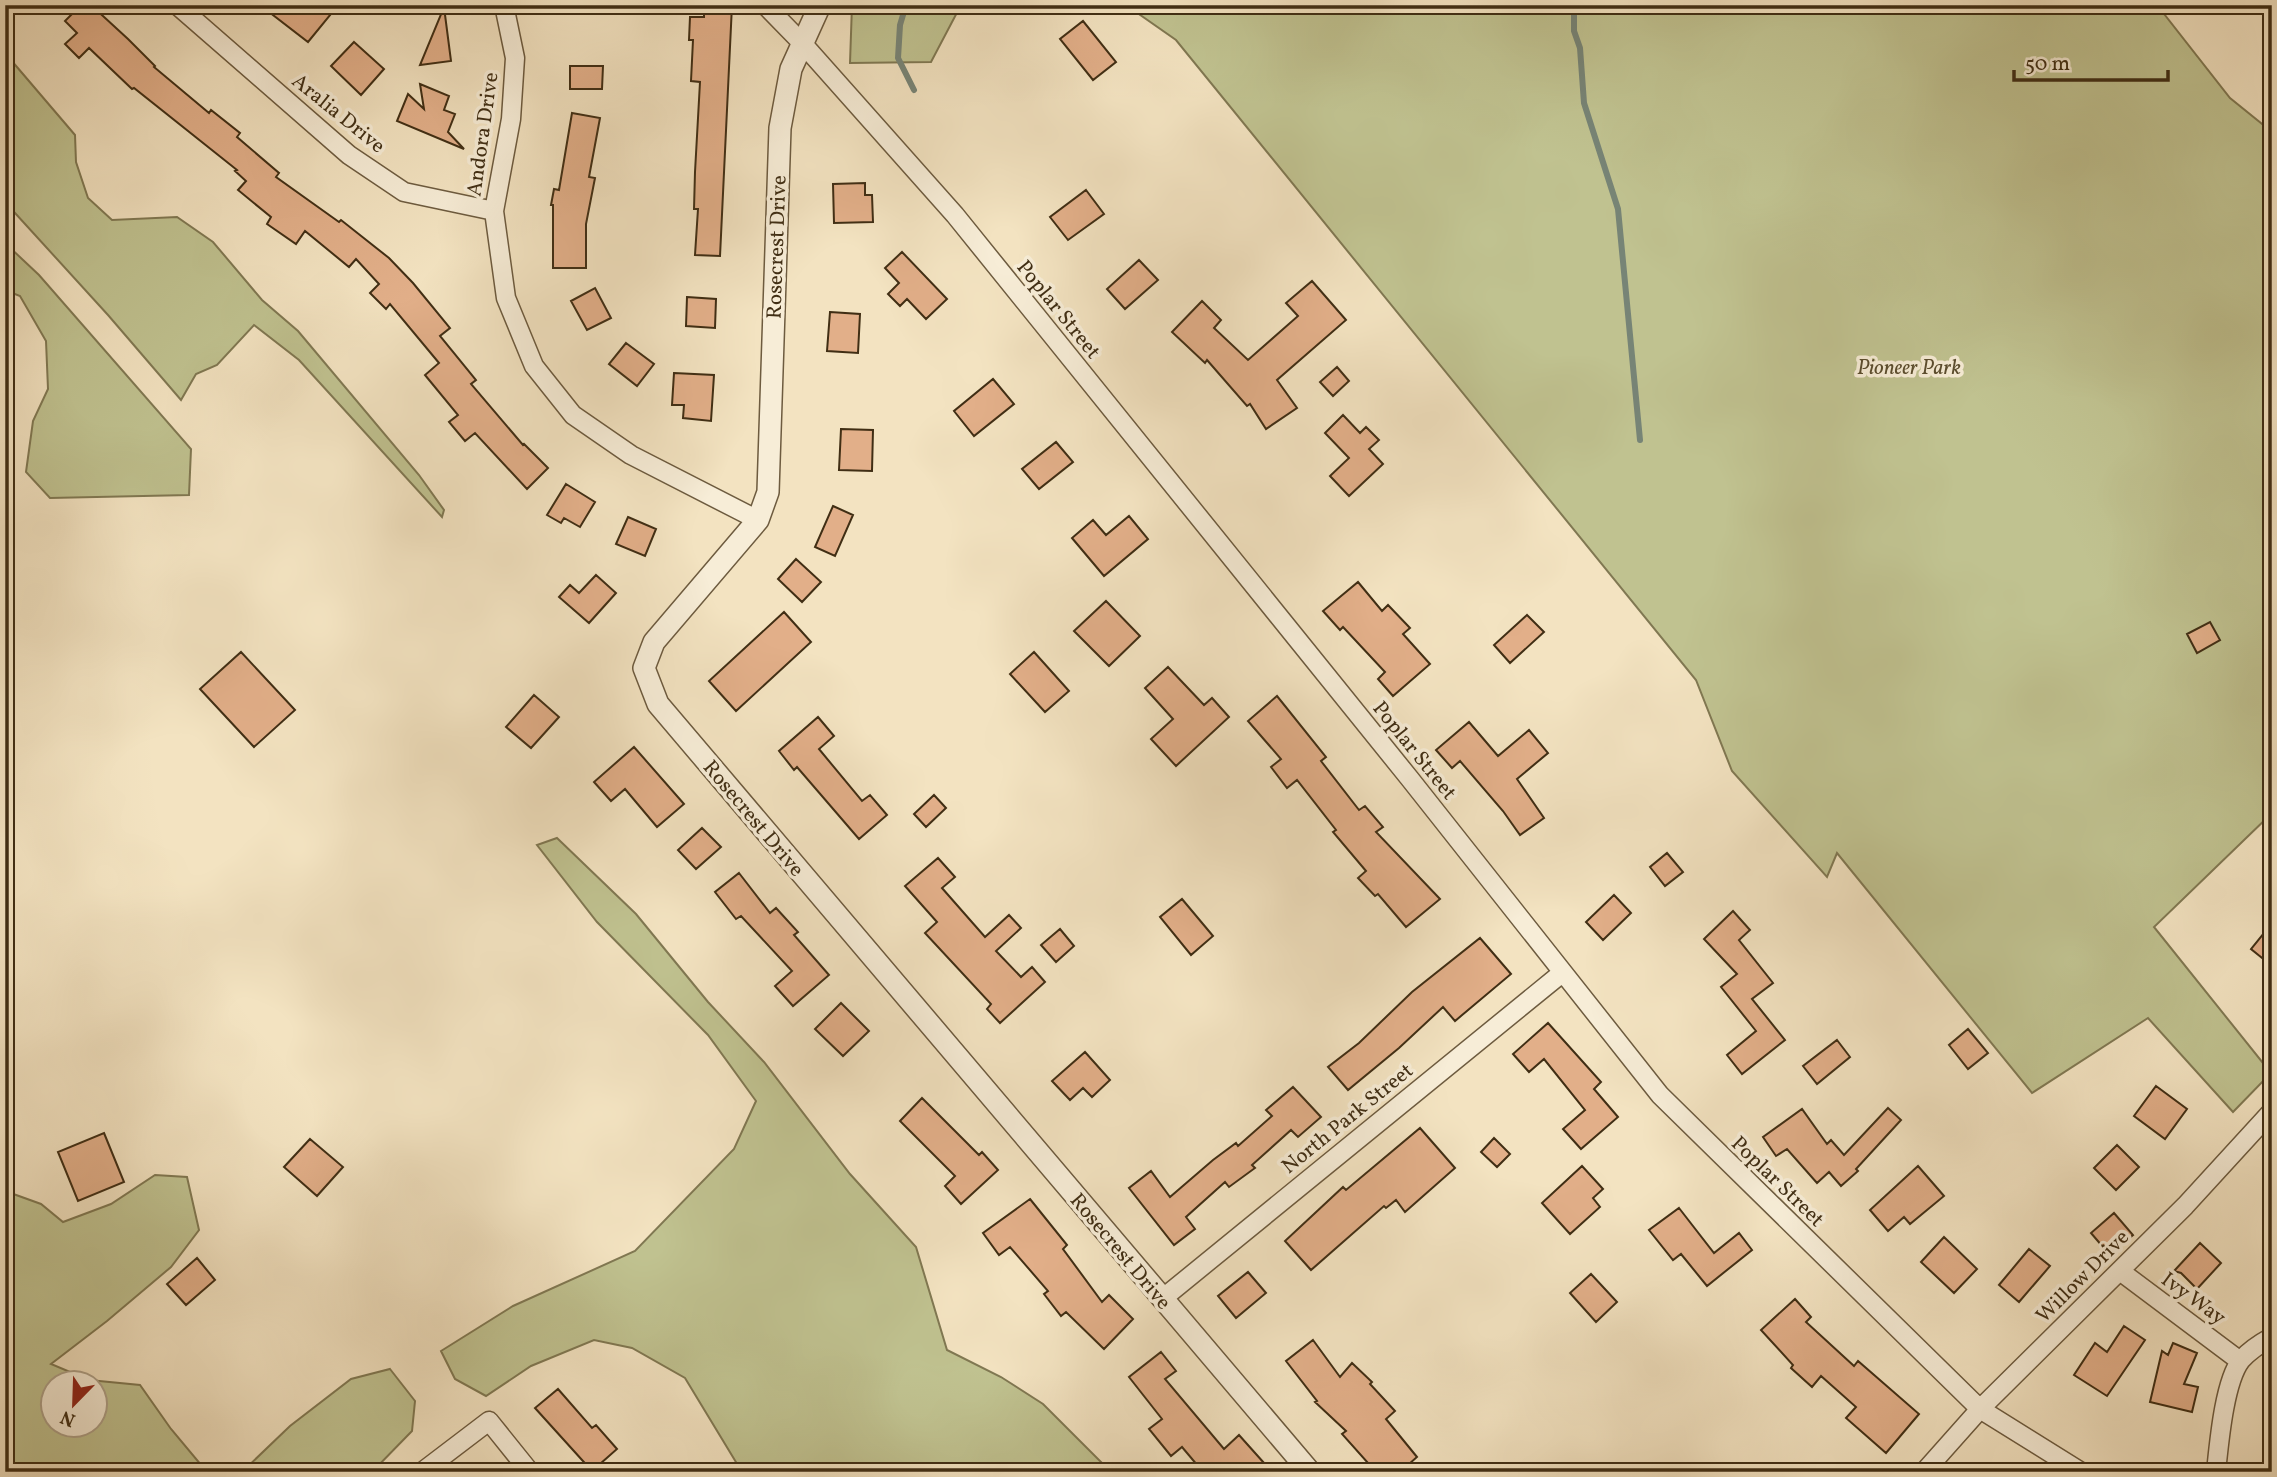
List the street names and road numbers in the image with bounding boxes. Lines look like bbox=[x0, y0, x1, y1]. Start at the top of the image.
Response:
street label: Aralia Drive bbox=[285, 67, 391, 161]
street label: Andora Drive bbox=[460, 70, 507, 198]
street label: Rosecrest Drive bbox=[760, 175, 795, 320]
street label: Poplar Street bbox=[1009, 254, 1107, 366]
street label: Poplar Street bbox=[1365, 695, 1463, 807]
street label: Rosecrest Drive bbox=[695, 754, 810, 883]
street label: North Park Street bbox=[1276, 1057, 1420, 1181]
street label: Poplar Street bbox=[1724, 1130, 1830, 1234]
street label: Rosecrest Drive bbox=[1062, 1187, 1177, 1316]
street label: Willow Drive bbox=[2030, 1224, 2136, 1330]
street label: Ivy Way bbox=[2155, 1266, 2232, 1333]

